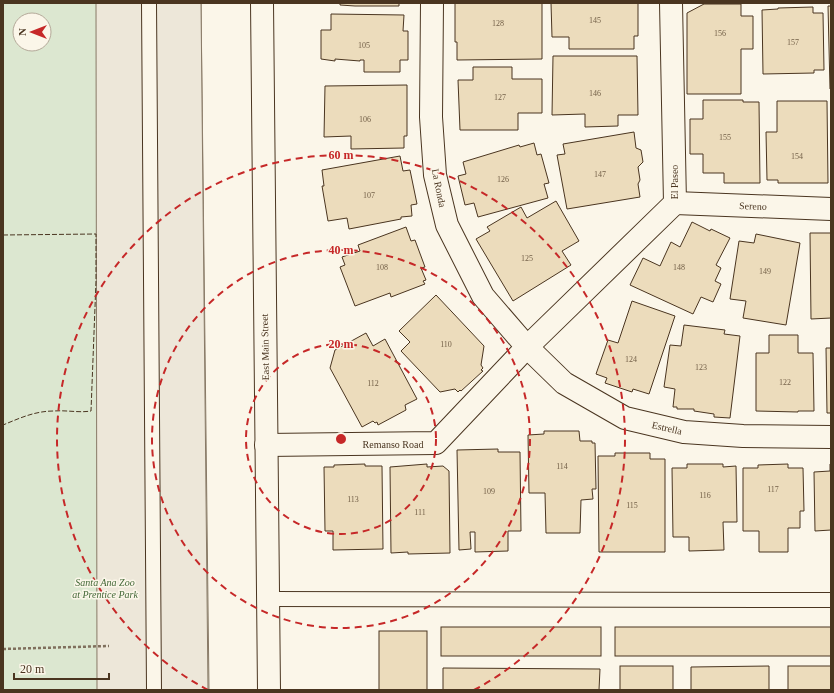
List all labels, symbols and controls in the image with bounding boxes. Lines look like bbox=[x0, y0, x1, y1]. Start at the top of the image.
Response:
north arrow bbox=[12, 12, 52, 52]
house number: 145 bbox=[589, 16, 601, 25]
house number: 128 bbox=[492, 19, 504, 28]
text: N bbox=[16, 28, 28, 36]
house number: 156 bbox=[714, 29, 726, 38]
house number: 157 bbox=[787, 38, 799, 47]
house number: 105 bbox=[358, 41, 370, 50]
house number: 146 bbox=[589, 89, 601, 98]
house number: 127 bbox=[494, 93, 506, 102]
house number: 106 bbox=[359, 115, 371, 124]
house number: 155 bbox=[719, 133, 731, 142]
text: 60 m bbox=[329, 148, 354, 162]
house number: 154 bbox=[791, 152, 803, 161]
street label: El Paseo bbox=[669, 165, 680, 199]
street label: La Ronda bbox=[430, 168, 448, 209]
house number: 147 bbox=[594, 170, 606, 179]
house number: 126 bbox=[497, 175, 509, 184]
house number: 107 bbox=[363, 191, 375, 200]
street label: Sereno bbox=[739, 200, 767, 212]
text: 40 m bbox=[329, 243, 354, 257]
house number: 125 bbox=[521, 254, 533, 263]
house number: 108 bbox=[376, 263, 388, 272]
house number: 148 bbox=[673, 263, 685, 272]
house number: 149 bbox=[759, 267, 771, 276]
street label: East Main Street bbox=[259, 313, 271, 380]
text: 20 m bbox=[329, 337, 354, 351]
house number: 110 bbox=[440, 340, 452, 349]
house number: 124 bbox=[625, 355, 637, 364]
house number: 123 bbox=[695, 363, 707, 372]
house number: 122 bbox=[779, 378, 791, 387]
house number: 112 bbox=[367, 379, 379, 388]
street label: Estrella bbox=[651, 419, 684, 437]
centre of rings bbox=[334, 432, 348, 446]
street label: Remanso Road bbox=[363, 439, 423, 450]
house number: 114 bbox=[556, 462, 568, 471]
house number: 117 bbox=[767, 485, 779, 494]
house number: 109 bbox=[483, 487, 495, 496]
house number: 116 bbox=[699, 491, 711, 500]
house number: 113 bbox=[347, 495, 359, 504]
house number: 115 bbox=[626, 501, 638, 510]
house number: 111 bbox=[414, 508, 426, 517]
park label: Santa Ana Zoo at Prentice Park bbox=[72, 577, 138, 600]
scale bar bbox=[14, 655, 109, 681]
text: 20 m bbox=[20, 662, 45, 676]

